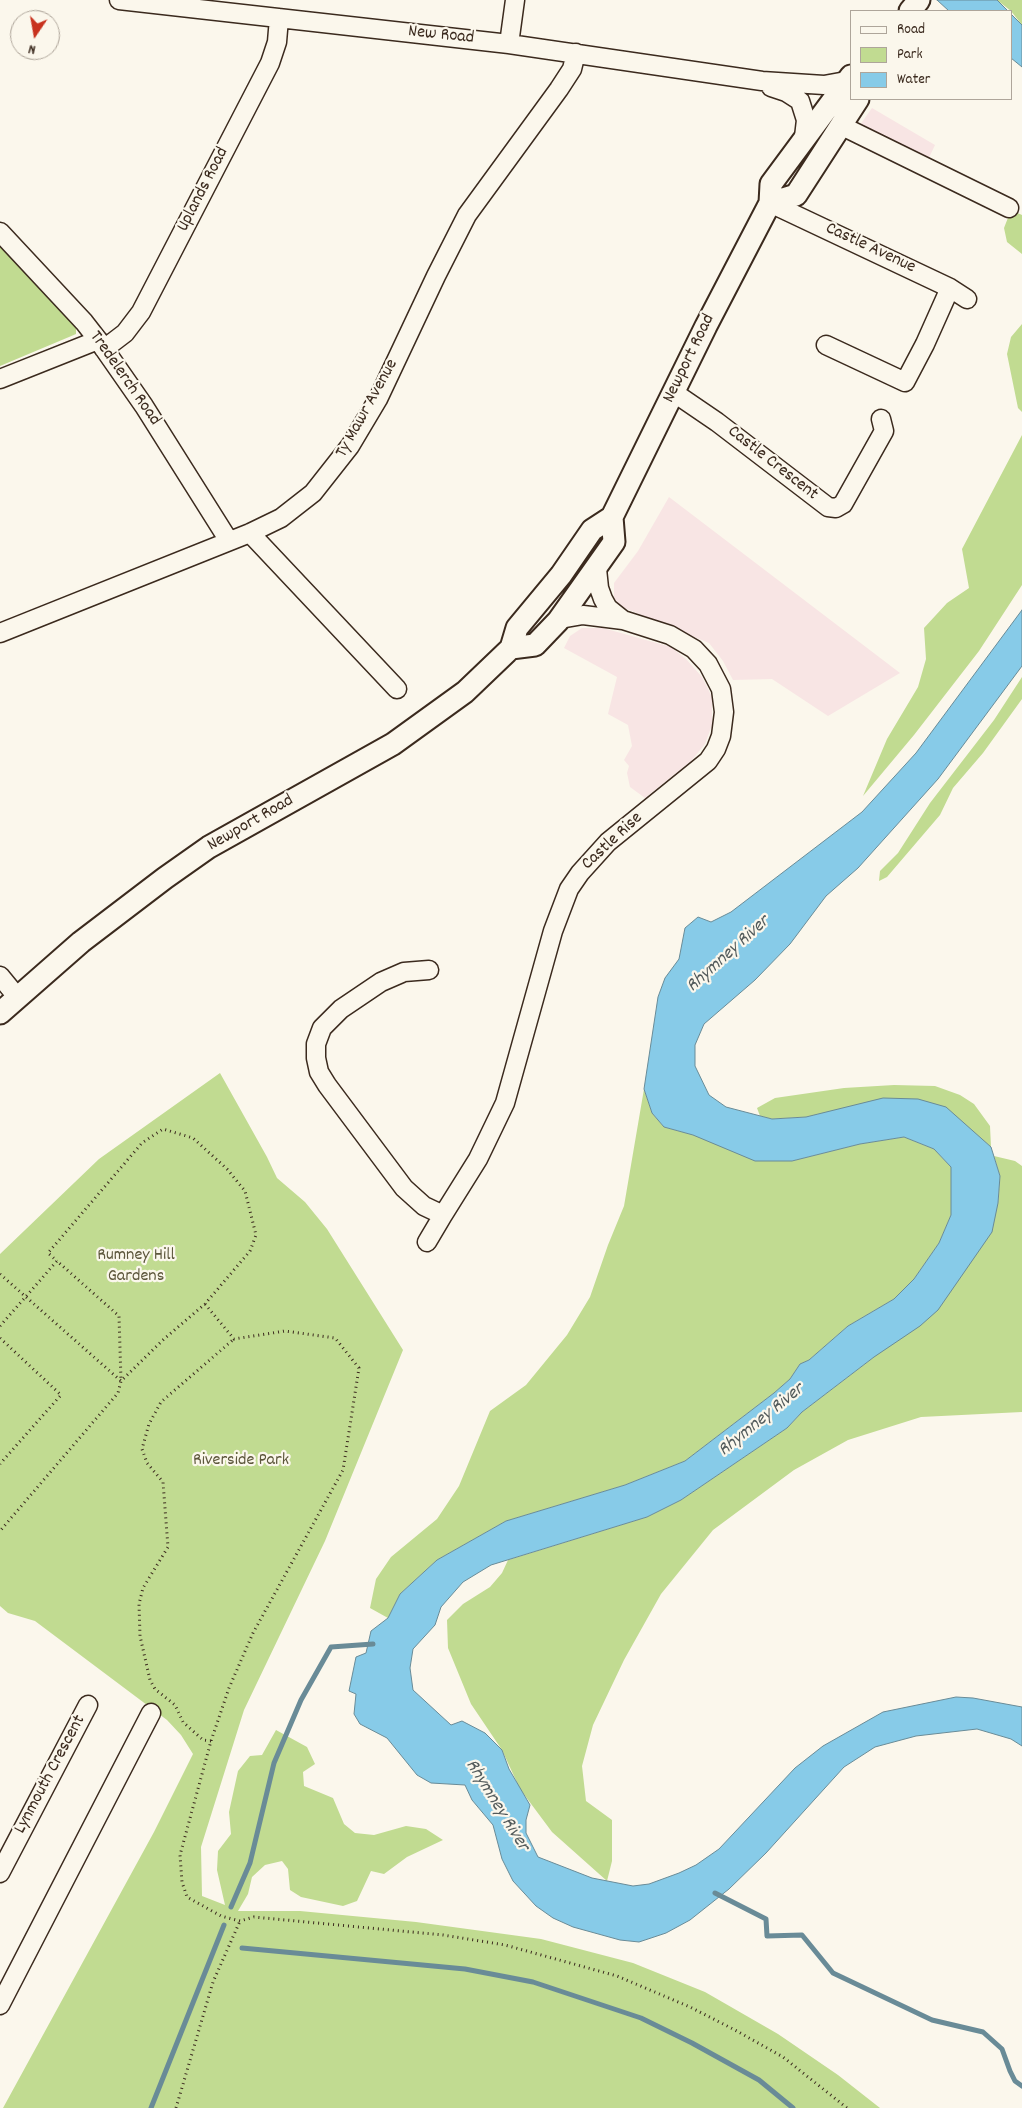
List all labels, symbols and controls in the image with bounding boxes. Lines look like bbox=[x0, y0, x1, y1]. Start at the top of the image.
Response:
north arrow bbox=[10, 10, 60, 60]
legend bbox=[850, 10, 1012, 100]
text: Road bbox=[897, 19, 925, 41]
street label: New Road bbox=[407, 22, 475, 50]
text: N bbox=[27, 38, 38, 59]
text: Park bbox=[897, 44, 923, 66]
text: Water bbox=[897, 69, 930, 91]
street label: Uplands Road bbox=[174, 144, 234, 236]
street label: Castle Avenue bbox=[821, 219, 919, 279]
street label: Newport Road bbox=[659, 311, 721, 407]
street label: Tredelerch Road bbox=[84, 328, 164, 430]
street label: Ty Mawr Avenue bbox=[332, 356, 404, 462]
street label: Castle Crescent bbox=[722, 422, 822, 506]
street label: Newport Road bbox=[204, 791, 298, 857]
street label: Castle Rise bbox=[578, 808, 648, 876]
water label: Rhymney River bbox=[683, 912, 775, 998]
park label: Rumney Hill Gardens bbox=[97, 1246, 175, 1288]
water label: Rhymney River bbox=[714, 1379, 810, 1463]
park label: Riverside Park bbox=[193, 1451, 289, 1473]
street label: Lynmouth Crescent bbox=[11, 1712, 91, 1838]
water label: Rhymney River bbox=[459, 1756, 533, 1856]

